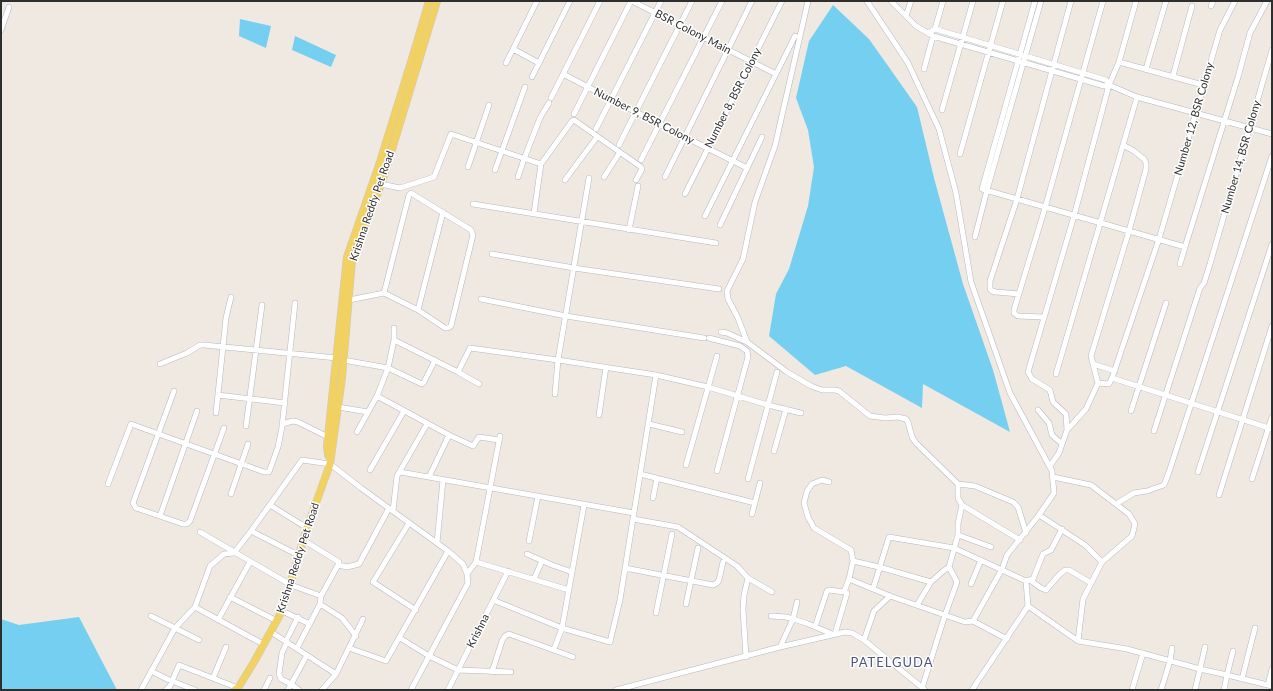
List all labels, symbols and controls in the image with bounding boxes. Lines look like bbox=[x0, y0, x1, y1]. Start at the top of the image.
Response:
street label: BSR Colony Main bbox=[653, 7, 733, 57]
street label: Number 8, BSR Colony bbox=[702, 46, 764, 150]
street label: Number 12, BSR Colony bbox=[1172, 61, 1216, 177]
street label: Number 9, BSR Colony bbox=[592, 85, 696, 147]
street label: Number 14, BSR Colony bbox=[1219, 99, 1263, 215]
street label: Krishna Reddy Pet Road bbox=[347, 149, 397, 263]
street label: Krishna Reddy Pet Road bbox=[274, 501, 322, 615]
street label: Krishna bbox=[464, 612, 492, 650]
district label: PATELGUDA bbox=[851, 655, 933, 671]

